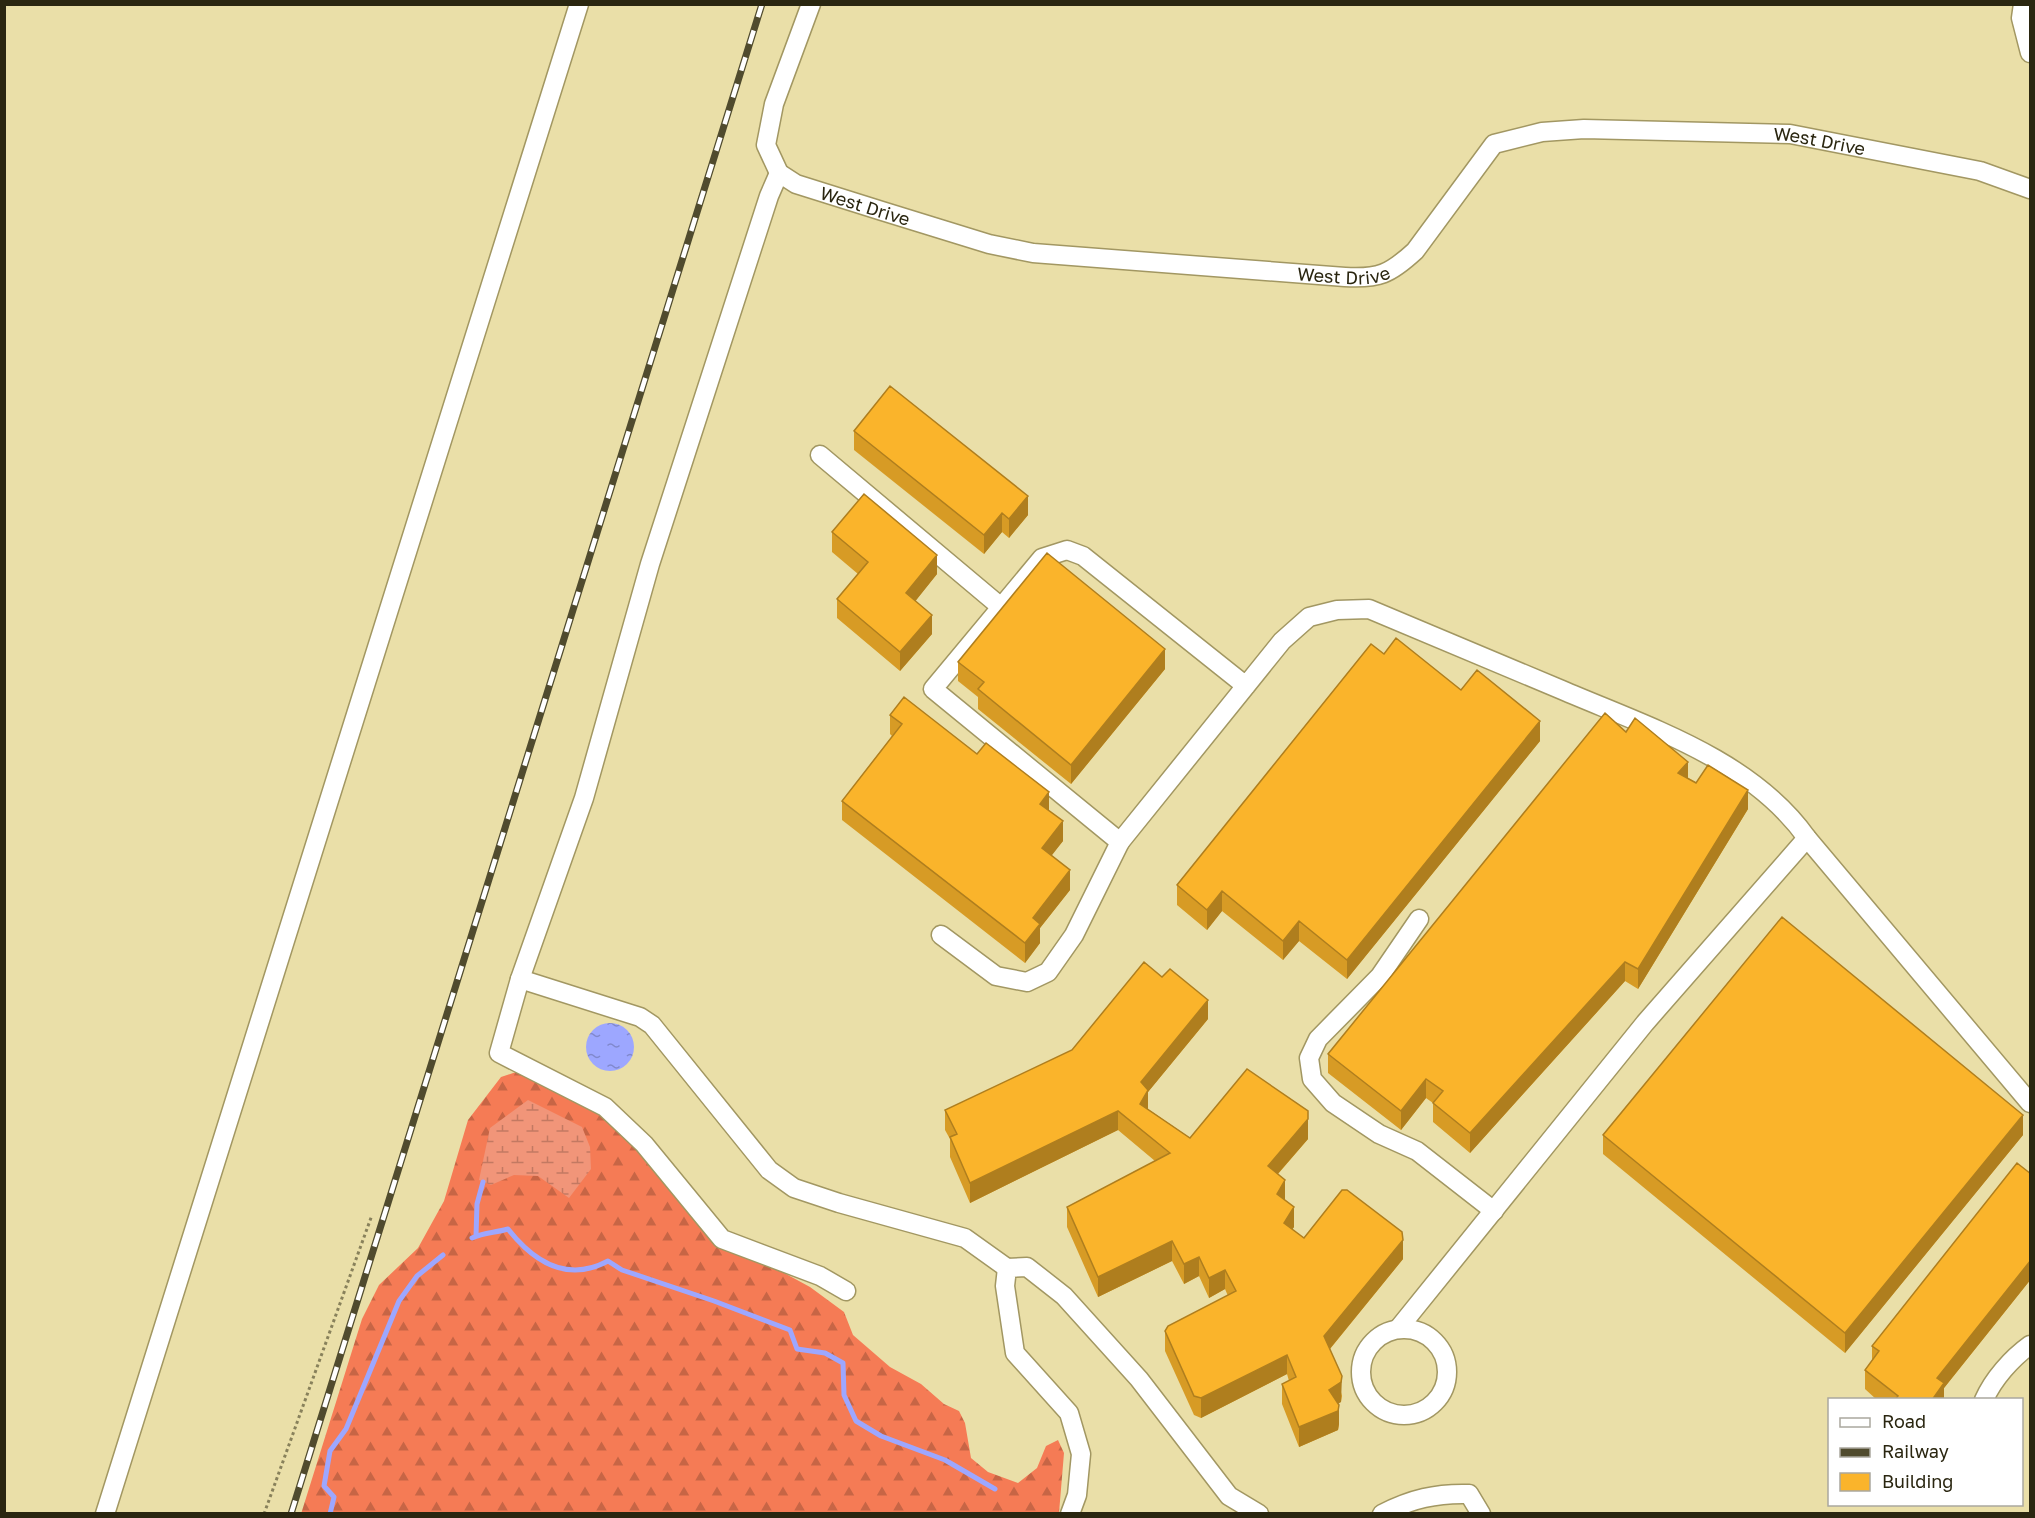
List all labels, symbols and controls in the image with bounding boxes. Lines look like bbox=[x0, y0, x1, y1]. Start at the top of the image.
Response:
street label: West Drive bbox=[1773, 123, 1867, 159]
street label: West Drive bbox=[818, 181, 913, 230]
street label: West Drive bbox=[1296, 261, 1393, 289]
legend bbox=[1828, 1398, 2023, 1506]
text: Road bbox=[1882, 1410, 1926, 1432]
text: Railway bbox=[1882, 1440, 1949, 1462]
text: Building bbox=[1882, 1470, 1953, 1492]

